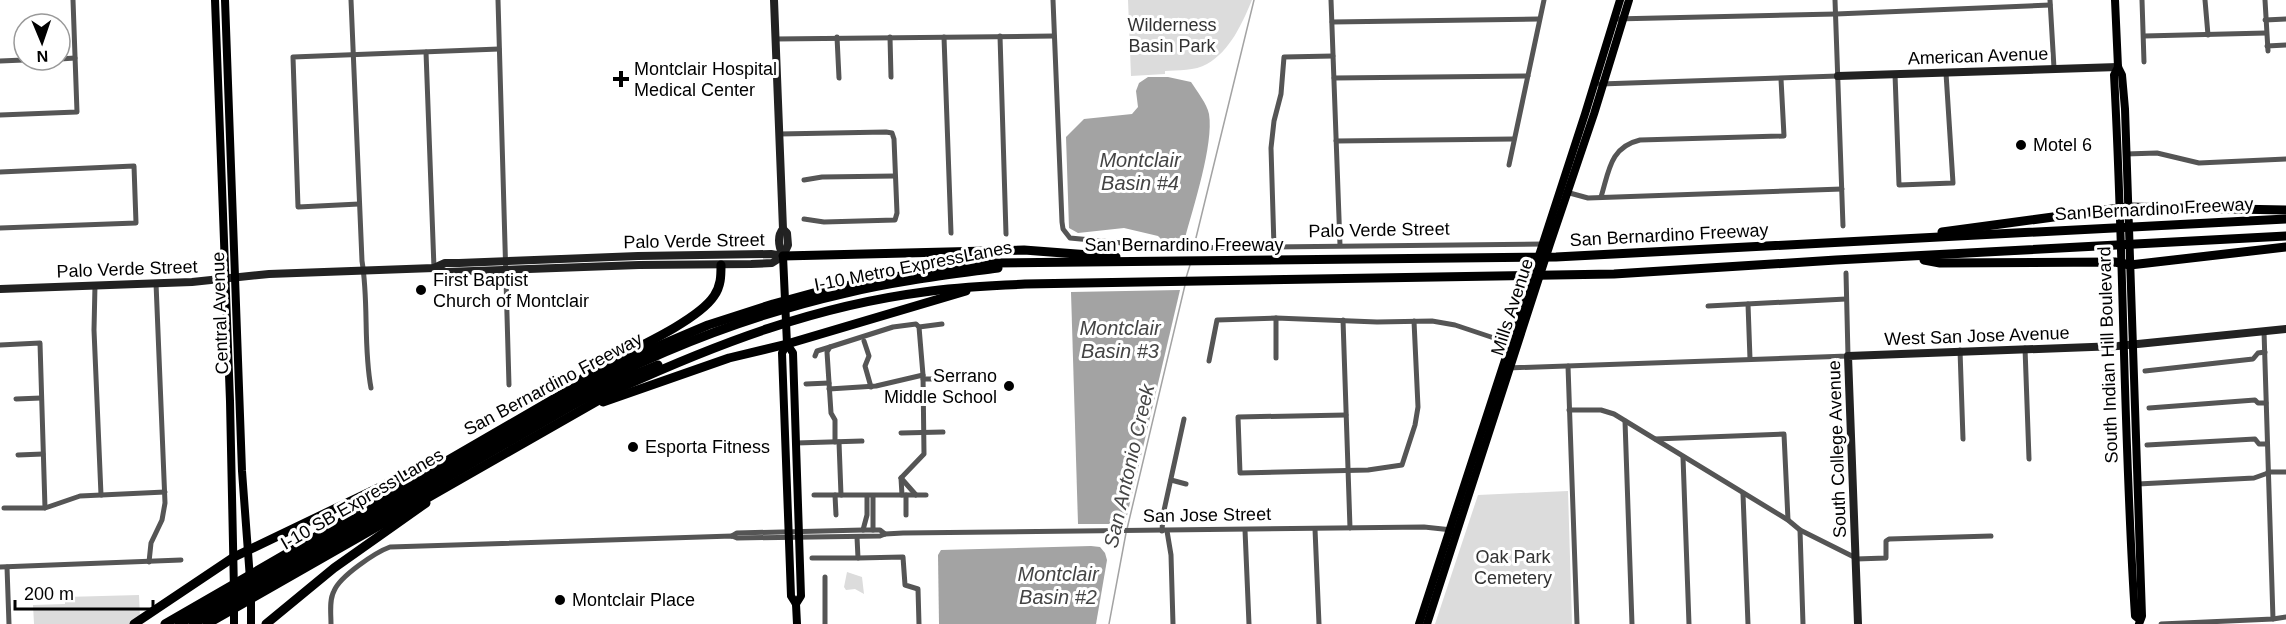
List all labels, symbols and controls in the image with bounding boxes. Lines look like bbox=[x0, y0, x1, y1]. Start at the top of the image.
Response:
north arrow bbox=[12, 12, 72, 72]
park label: Wilderness Basin Park bbox=[1127, 15, 1217, 56]
street label: American Avenue bbox=[1907, 44, 2049, 68]
text: N bbox=[36, 48, 49, 65]
place label: Montclair Hospital Medical Center bbox=[634, 59, 777, 100]
marker: Montclair Hospital Medical Center bbox=[612, 70, 630, 88]
place label: Motel 6 bbox=[2033, 135, 2092, 155]
marker: Motel 6 bbox=[2014, 138, 2028, 152]
water label: Montclair Basin #4 bbox=[1099, 149, 1182, 194]
street label: San Bernardino Freeway bbox=[2054, 194, 2254, 224]
street label: Palo Verde Street bbox=[1308, 219, 1450, 241]
street label: San Bernardino Freeway bbox=[1569, 220, 1769, 250]
street label: Palo Verde Street bbox=[623, 230, 765, 252]
street label: San Bernardino Freeway bbox=[1084, 235, 1284, 255]
street label: I-10 Metro ExpressLanes bbox=[812, 237, 1014, 295]
street label: South Indian Hill Boulevard bbox=[2094, 246, 2122, 464]
street label: Central Avenue bbox=[208, 251, 232, 375]
street label: Mills Avenue bbox=[1487, 256, 1537, 358]
street label: Palo Verde Street bbox=[56, 257, 198, 281]
place label: First Baptist Church of Montclair bbox=[433, 270, 589, 311]
marker: First Baptist Church of Montclair bbox=[414, 283, 428, 297]
water label: Montclair Basin #3 bbox=[1079, 317, 1162, 362]
street label: West San Jose Avenue bbox=[1884, 323, 2070, 349]
street label: San Bernardino Freeway bbox=[460, 328, 646, 440]
street label: South College Avenue bbox=[1824, 360, 1850, 538]
place label: Serrano Middle School bbox=[884, 366, 997, 407]
marker: Serrano Middle School bbox=[1002, 379, 1016, 393]
water label: San Antonio Creek bbox=[1099, 381, 1159, 550]
place label: Esporta Fitness bbox=[645, 437, 770, 457]
marker: Esporta Fitness bbox=[626, 440, 640, 454]
street label: I-10 SB Express Lanes bbox=[277, 444, 447, 554]
street label: San Jose Street bbox=[1143, 504, 1271, 526]
park label: Oak Park Cemetery bbox=[1474, 547, 1552, 588]
water label: Montclair Basin #2 bbox=[1017, 563, 1100, 608]
scale bar bbox=[15, 573, 153, 611]
text: 200 m bbox=[24, 584, 74, 604]
place label: Montclair Place bbox=[572, 590, 695, 610]
marker: Montclair Place bbox=[553, 593, 567, 607]

